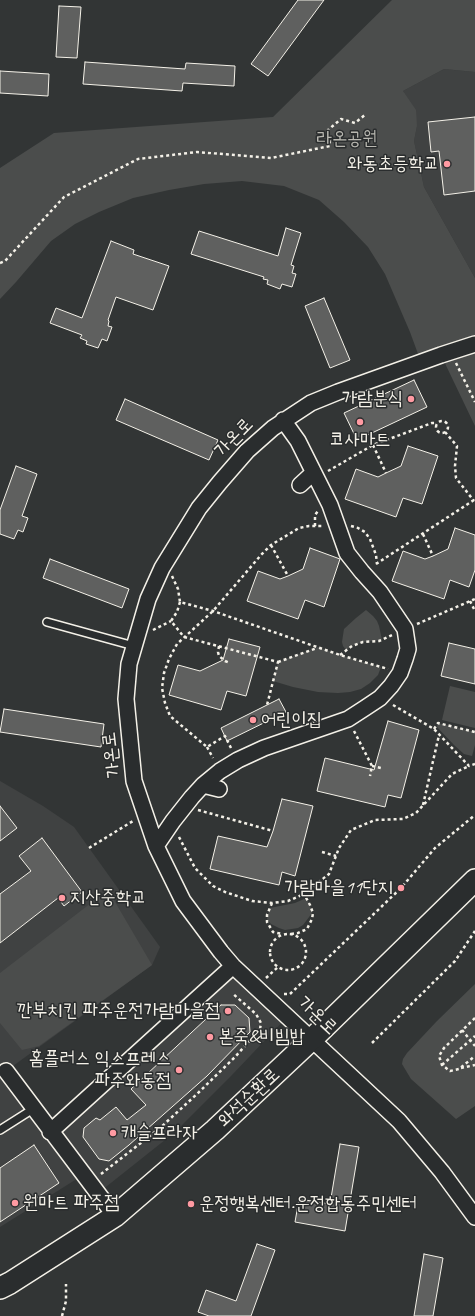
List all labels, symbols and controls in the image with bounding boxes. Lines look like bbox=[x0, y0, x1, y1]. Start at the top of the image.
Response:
park label: 라온공원 bbox=[316, 128, 378, 150]
place label: 와동초등학교 bbox=[347, 153, 439, 175]
marker: 와동초등학교 bbox=[442, 159, 452, 169]
place label: 가람분식 bbox=[342, 388, 403, 410]
marker: 가람분식 bbox=[406, 394, 416, 404]
street label: 가온로 bbox=[210, 414, 258, 462]
marker: 코사마트 bbox=[355, 417, 365, 427]
place label: 코사마트 bbox=[329, 429, 391, 451]
place label: 어린이집 bbox=[261, 709, 322, 731]
marker: 어린이집 bbox=[248, 715, 258, 725]
street label: 가온로 bbox=[98, 731, 126, 779]
place label: 가람마을11단지 bbox=[284, 877, 393, 899]
marker: 가람마을11단지 bbox=[396, 883, 406, 893]
place label: 지산중학교 bbox=[70, 887, 146, 909]
marker: 지산중학교 bbox=[57, 893, 67, 903]
street label: 가온로 bbox=[292, 992, 342, 1040]
place label: 깐부치킨 파주운전가람마을점 bbox=[17, 1000, 220, 1022]
marker: 깐부치킨 파주운전가람마을점 bbox=[223, 1006, 233, 1016]
place label: 본죽&비빔밥 bbox=[218, 1026, 305, 1048]
marker: 본죽&비빔밥 bbox=[205, 1032, 215, 1042]
place label: 홈플러스 익스프레스 파주와동점 bbox=[29, 1048, 171, 1092]
street label: 와석순환로 bbox=[213, 1064, 285, 1132]
marker: 홈플러스 익스프레스 파주와동점 bbox=[174, 1065, 184, 1075]
place label: 캐슬프라자 bbox=[121, 1122, 197, 1144]
marker: 캐슬프라자 bbox=[108, 1128, 118, 1138]
place label: 원마트 파주점 bbox=[23, 1192, 119, 1214]
place label: 운정행복센터.운정합동주민센터 bbox=[199, 1193, 417, 1215]
marker: 원마트 파주점 bbox=[10, 1198, 20, 1208]
marker: 운정행복센터.운정합동주민센터 bbox=[186, 1199, 196, 1209]

